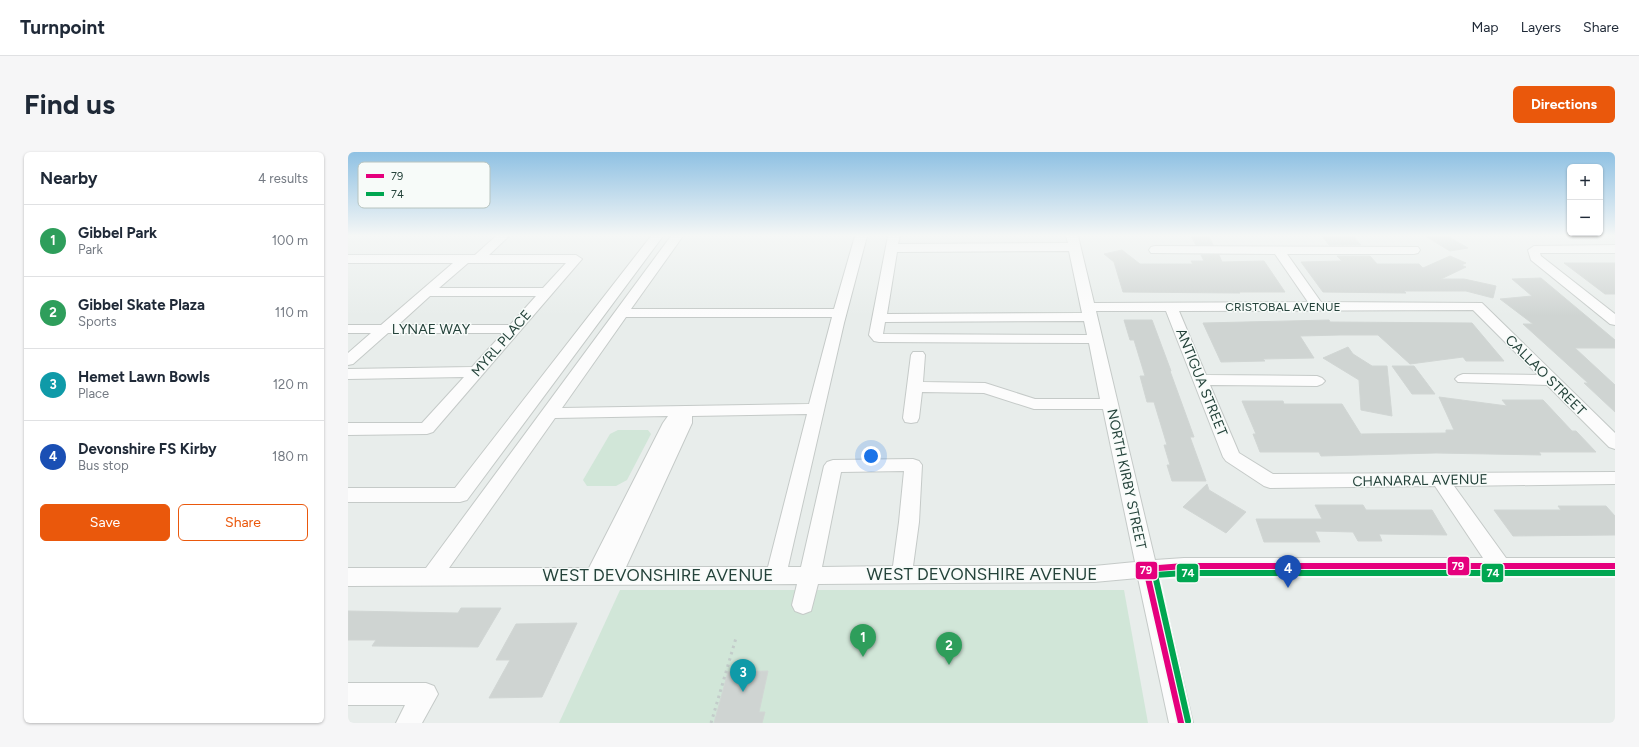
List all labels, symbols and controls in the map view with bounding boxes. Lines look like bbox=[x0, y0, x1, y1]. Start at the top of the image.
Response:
text: Turnpoint bbox=[20, 16, 105, 39]
text: Map bbox=[1471, 19, 1499, 36]
text: Layers bbox=[1521, 19, 1561, 36]
text: Share bbox=[1583, 19, 1619, 36]
button: Directions bbox=[1513, 86, 1615, 123]
text: Find us bbox=[24, 87, 115, 121]
legend bbox=[358, 162, 490, 208]
map controls bbox=[1567, 164, 1603, 236]
button: + bbox=[1567, 164, 1603, 200]
text: Nearby bbox=[40, 168, 98, 188]
text: 79 bbox=[391, 170, 403, 183]
text: 4 results bbox=[258, 171, 308, 186]
text: 74 bbox=[391, 188, 404, 201]
button: − bbox=[1567, 200, 1603, 236]
text: Gibbel Park bbox=[78, 224, 157, 242]
text: 1 bbox=[50, 233, 56, 248]
text: 100 m bbox=[272, 233, 308, 248]
text: Park bbox=[78, 242, 103, 257]
text: Gibbel Skate Plaza bbox=[78, 296, 205, 314]
street label: CRISTOBAL AVENUE bbox=[1225, 300, 1341, 314]
text: 2 bbox=[49, 305, 57, 320]
text: 110 m bbox=[275, 305, 308, 320]
street label: MYRL PLACE bbox=[468, 307, 535, 380]
text: Sports bbox=[78, 314, 117, 329]
street label: LYNAE WAY bbox=[392, 321, 471, 338]
street label: ANTIGUA STREET bbox=[1172, 326, 1231, 439]
street label: CALLAO STREET bbox=[1502, 332, 1590, 419]
text: Hemet Lawn Bowls bbox=[78, 368, 210, 386]
text: 3 bbox=[49, 377, 57, 392]
text: 120 m bbox=[273, 377, 308, 392]
text: Place bbox=[78, 386, 109, 401]
street label: NORTH KIRBY STREET bbox=[1103, 407, 1150, 551]
text: Devonshire FS Kirby bbox=[78, 440, 217, 458]
your location bbox=[861, 446, 881, 466]
text: 4 bbox=[49, 449, 57, 464]
text: 180 m bbox=[272, 449, 308, 464]
text: Bus stop bbox=[78, 458, 129, 473]
street label: CHANARAL AVENUE bbox=[1352, 471, 1488, 490]
button: Save bbox=[40, 504, 170, 541]
button: Share bbox=[178, 504, 308, 541]
pin: 4 bbox=[1275, 555, 1301, 588]
line badge: 79 bbox=[1447, 556, 1470, 576]
text: 79 bbox=[1452, 560, 1464, 573]
line badge: 79 bbox=[1135, 561, 1158, 580]
line badge: 74 bbox=[1176, 563, 1199, 583]
line badge: 74 bbox=[1481, 563, 1504, 583]
street label: WEST DEVONSHIRE AVENUE bbox=[867, 564, 1097, 584]
text: 79 bbox=[1140, 564, 1152, 577]
street label: WEST DEVONSHIRE AVENUE bbox=[543, 565, 773, 585]
text: 74 bbox=[1181, 567, 1195, 580]
text: 74 bbox=[1486, 567, 1500, 580]
pin: 1 bbox=[850, 624, 876, 657]
pin: 2 bbox=[936, 632, 962, 665]
pin: 3 bbox=[730, 659, 756, 692]

